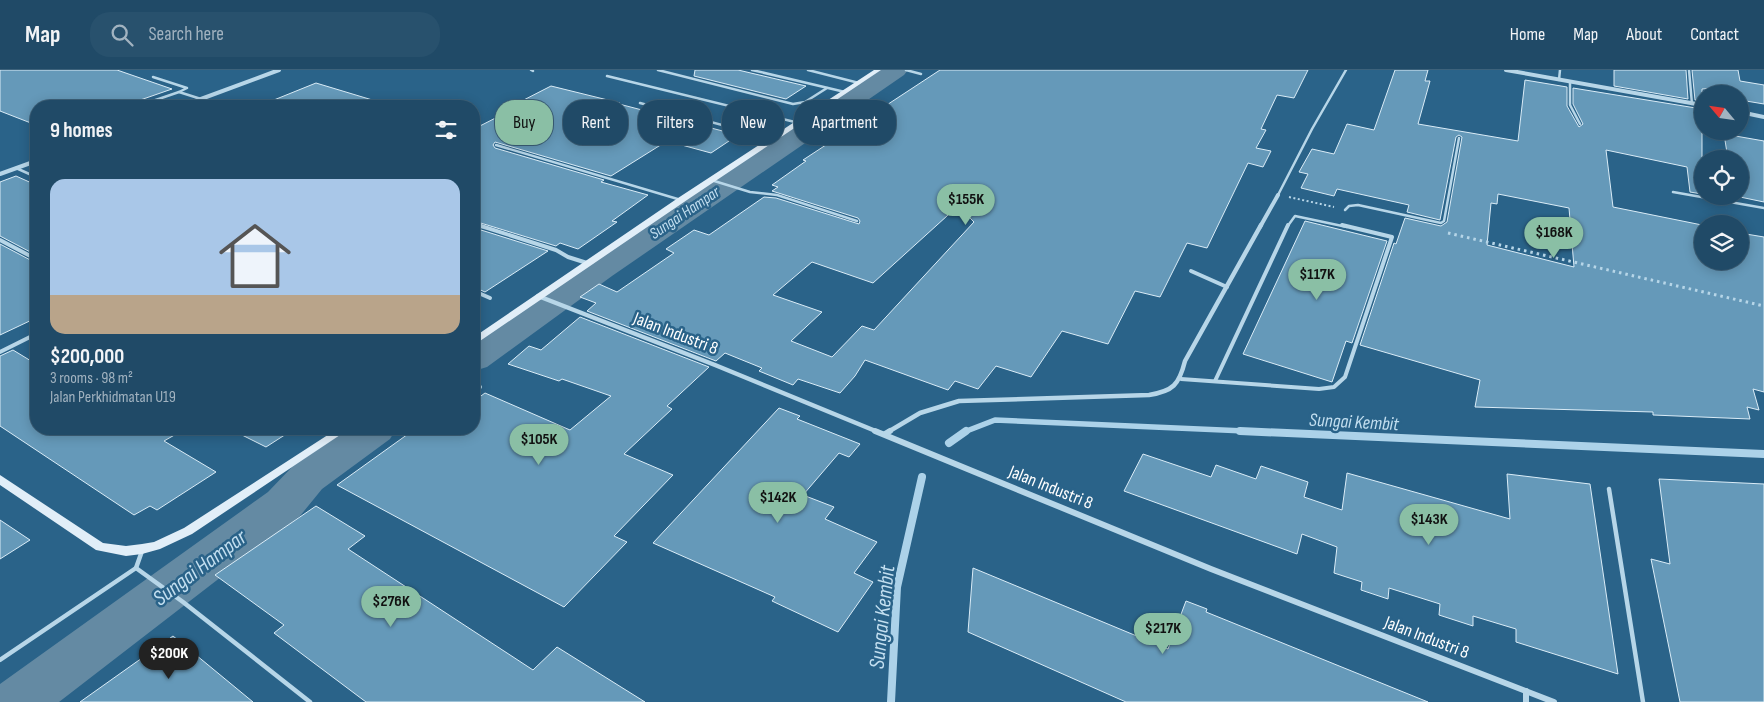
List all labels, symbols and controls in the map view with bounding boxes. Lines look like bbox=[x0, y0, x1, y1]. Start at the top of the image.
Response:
search box bbox=[90, 12, 440, 57]
text: Map bbox=[25, 20, 60, 49]
icon: search bbox=[108, 21, 136, 49]
text: Search here bbox=[148, 23, 224, 46]
text: Home bbox=[1510, 24, 1545, 45]
text: Map bbox=[1573, 24, 1598, 45]
text: About bbox=[1626, 24, 1662, 45]
text: Contact bbox=[1690, 24, 1739, 45]
north arrow bbox=[1694, 85, 1749, 140]
map controls bbox=[1694, 85, 1749, 270]
chip: Buy bbox=[495, 100, 553, 145]
chip: Rent bbox=[563, 100, 628, 145]
chip: Filters bbox=[638, 100, 712, 145]
chip: New bbox=[722, 100, 784, 145]
chip: Apartment bbox=[794, 100, 896, 145]
icon: filters bbox=[432, 116, 460, 144]
text: 9 homes bbox=[50, 118, 113, 143]
button: locate bbox=[1694, 150, 1749, 205]
water label: Sungai Hampar bbox=[646, 183, 724, 244]
pin: $155K bbox=[931, 184, 1001, 226]
text: $155K bbox=[948, 190, 984, 209]
icon: home bbox=[210, 211, 300, 301]
button: layers bbox=[1694, 215, 1749, 270]
pin: $168K bbox=[1519, 216, 1589, 259]
text: $168K bbox=[1535, 223, 1573, 242]
pin: $117K bbox=[1282, 258, 1352, 301]
text: $117K bbox=[1299, 265, 1335, 284]
street label: Jalan Industri 8 bbox=[630, 307, 721, 359]
text: $200,000 bbox=[50, 344, 124, 369]
text: 3 rooms · 98 m² bbox=[50, 369, 133, 388]
text: Jalan Perkhidmatan U19 bbox=[50, 388, 176, 407]
water label: Sungai Kembit bbox=[1308, 409, 1401, 436]
pin: $105K bbox=[504, 424, 574, 466]
text: $105K bbox=[521, 430, 558, 449]
street label: Jalan Industri 8 bbox=[1005, 461, 1096, 514]
pin: $142K bbox=[743, 482, 813, 524]
text: $142K bbox=[760, 488, 796, 507]
pin: $143K bbox=[1394, 504, 1464, 546]
text: $143K bbox=[1410, 510, 1448, 529]
water label: Sungai Hampar bbox=[148, 524, 253, 612]
water label: Sungai Kembit bbox=[864, 563, 902, 670]
pin: $276K bbox=[356, 586, 426, 628]
text: $276K bbox=[372, 592, 410, 611]
street label: Jalan Industri 8 bbox=[1381, 611, 1472, 663]
pin: $217K bbox=[1128, 612, 1198, 655]
text: $217K bbox=[1145, 619, 1181, 638]
pin: $200K bbox=[134, 638, 204, 680]
text: $200K bbox=[150, 644, 188, 663]

